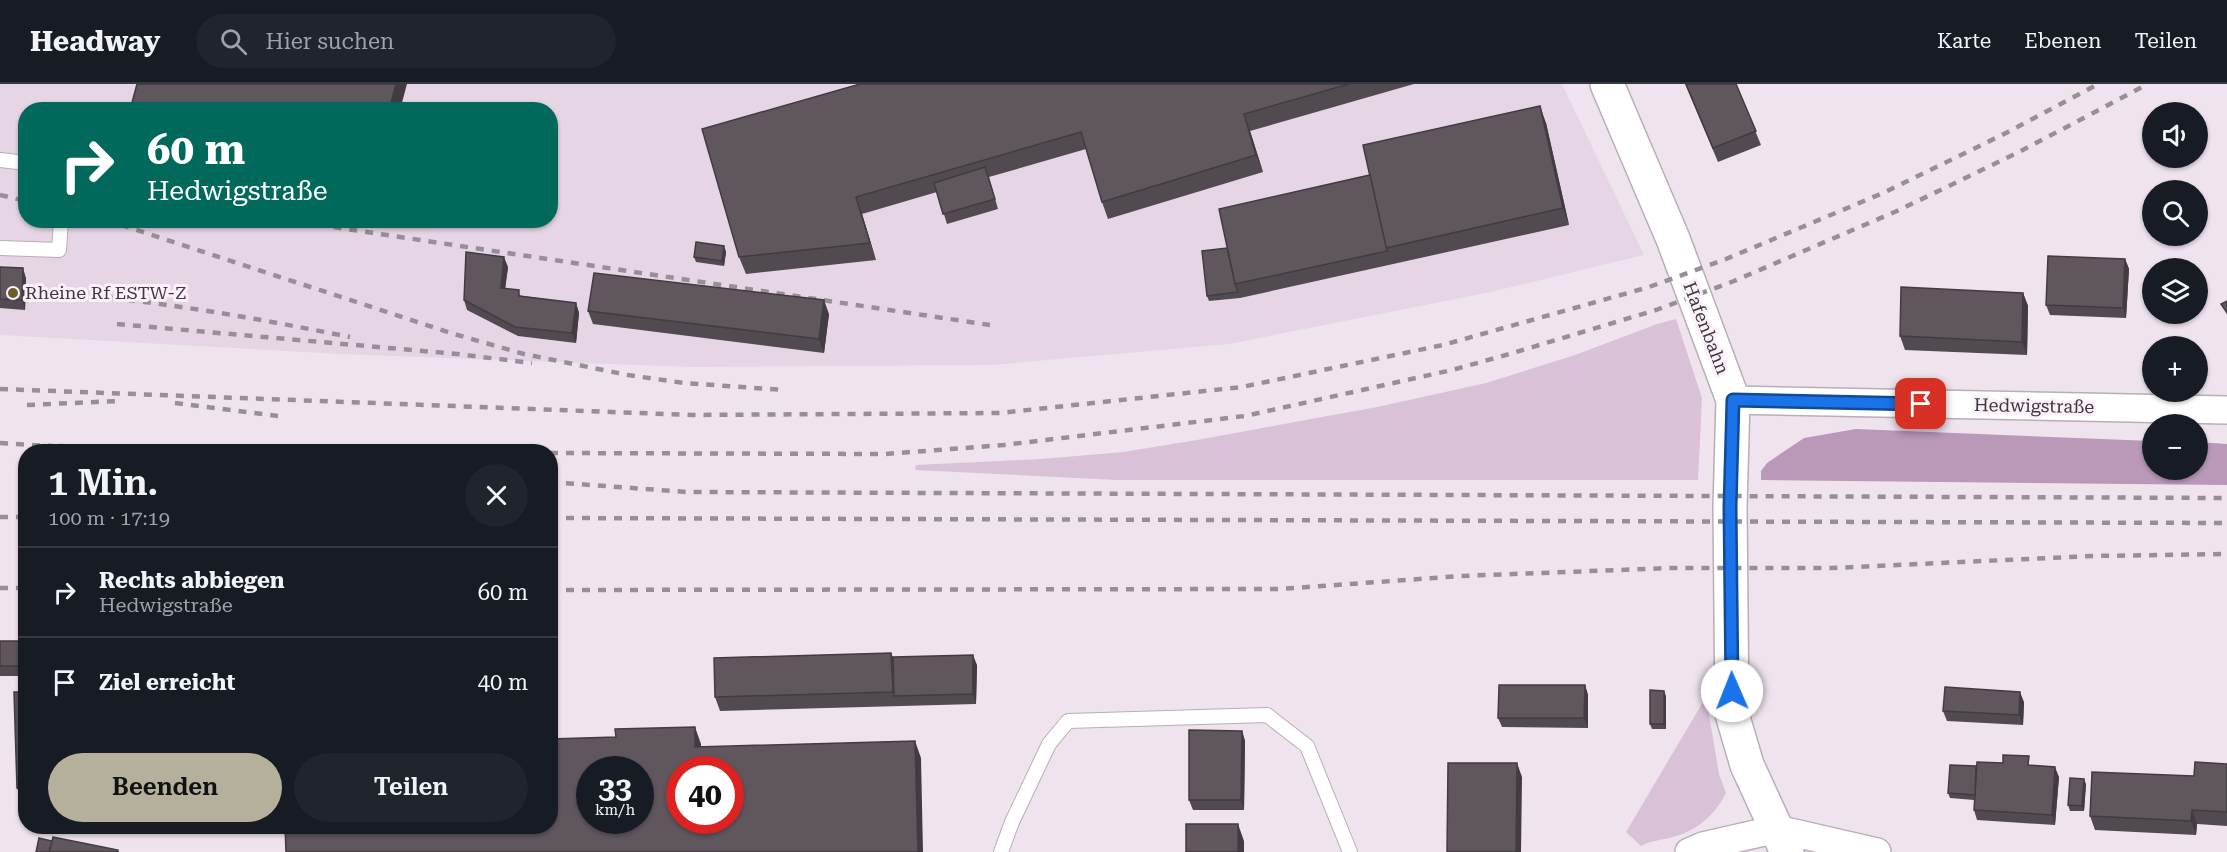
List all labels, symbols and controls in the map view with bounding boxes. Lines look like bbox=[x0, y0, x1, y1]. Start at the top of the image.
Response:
search box bbox=[196, 14, 616, 68]
text: Headway bbox=[30, 25, 160, 58]
icon: search bbox=[217, 25, 250, 58]
text: Hier suchen bbox=[265, 29, 394, 54]
text: Karte bbox=[1937, 29, 1991, 53]
text: Ebenen bbox=[2024, 29, 2102, 53]
text: Teilen bbox=[2135, 29, 2197, 53]
map controls bbox=[2142, 102, 2208, 480]
button: sound bbox=[2142, 102, 2208, 168]
text: 60 m bbox=[147, 125, 245, 174]
icon: right bbox=[48, 126, 126, 204]
text: Hedwigstraße bbox=[147, 175, 328, 207]
button: search bbox=[2142, 180, 2208, 246]
button: layers bbox=[2142, 258, 2208, 324]
street label: Hafenbahn bbox=[1679, 279, 1734, 377]
place label: Rheine Rf ESTW-Z bbox=[25, 282, 186, 303]
marker: Rheine Rf ESTW-Z bbox=[6, 286, 20, 300]
button: + bbox=[2142, 336, 2208, 402]
pin bbox=[1895, 378, 1946, 429]
icon: arrive bbox=[1904, 387, 1937, 420]
street label: Hedwigstraße bbox=[1974, 394, 2095, 417]
button: − bbox=[2142, 414, 2208, 480]
text: 1 Min. bbox=[48, 462, 158, 504]
button: close bbox=[465, 464, 528, 527]
text: 100 m · 17:19 bbox=[48, 506, 170, 530]
text: Rechts abbiegen bbox=[99, 568, 285, 593]
icon: right bbox=[48, 576, 81, 609]
text: 60 m bbox=[478, 580, 528, 605]
text: Hedwigstraße bbox=[99, 593, 233, 617]
position arrow bbox=[1700, 659, 1764, 723]
icon: arrive bbox=[48, 666, 81, 699]
text: Ziel erreicht bbox=[99, 670, 235, 695]
text: 40 m bbox=[478, 670, 528, 695]
button: Beenden bbox=[48, 753, 282, 822]
button: Teilen bbox=[294, 753, 528, 822]
speed limit sign: 40 bbox=[666, 756, 744, 834]
text: 33 bbox=[598, 770, 632, 805]
text: km/h bbox=[595, 801, 635, 819]

